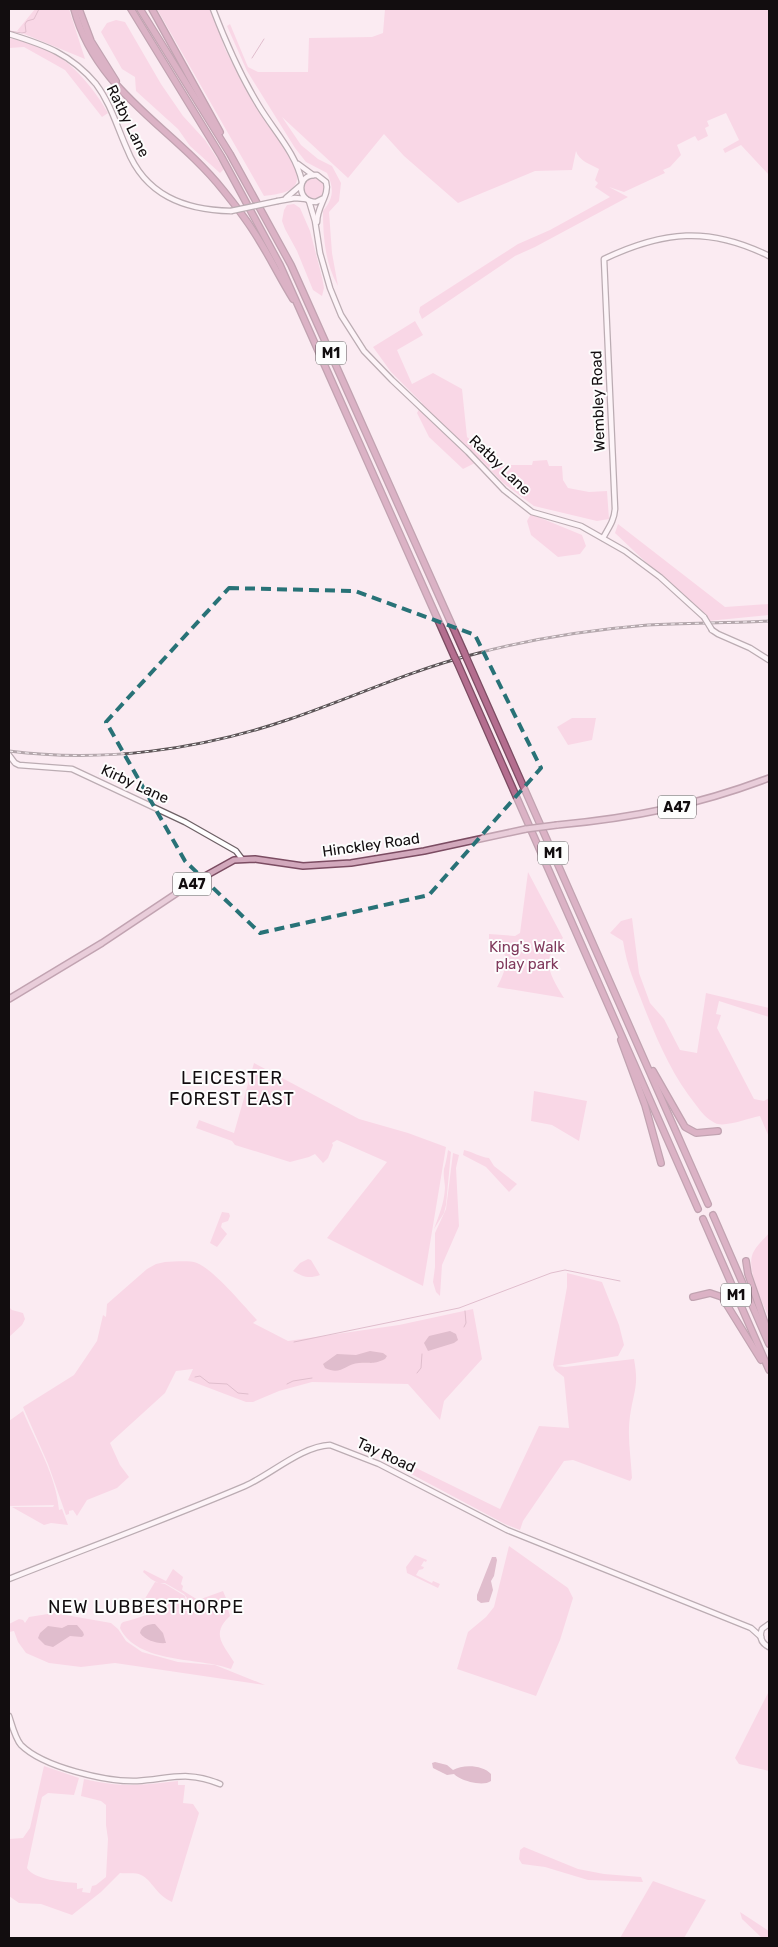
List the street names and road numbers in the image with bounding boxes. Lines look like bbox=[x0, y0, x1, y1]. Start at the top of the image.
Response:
street label: Ratby Lane bbox=[103, 82, 153, 160]
road number: M1 bbox=[316, 342, 346, 364]
street label: Wembley Road bbox=[587, 350, 609, 452]
street label: Ratby Lane bbox=[466, 431, 534, 499]
street label: Kirby Lane bbox=[98, 760, 172, 808]
road number: A47 bbox=[658, 796, 696, 819]
street label: Hinckley Road bbox=[321, 829, 421, 861]
road number: M1 bbox=[538, 841, 568, 864]
road number: A47 bbox=[173, 872, 211, 896]
road number: M1 bbox=[721, 1284, 751, 1306]
street label: Tay Road bbox=[354, 1434, 418, 1476]

